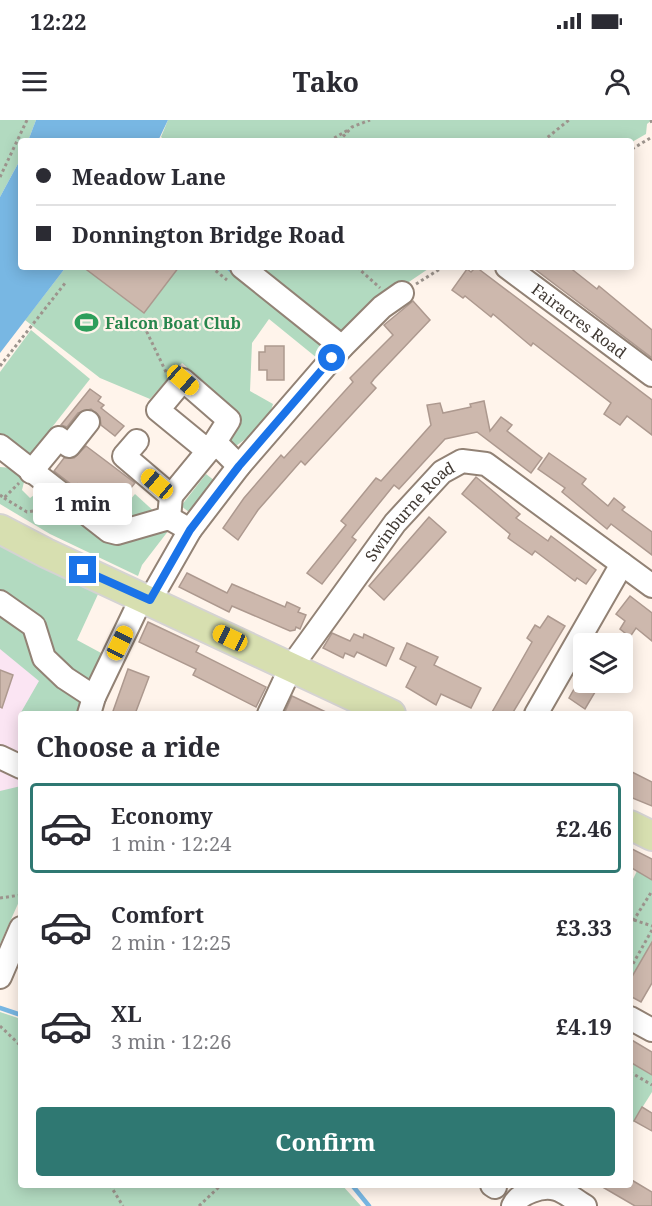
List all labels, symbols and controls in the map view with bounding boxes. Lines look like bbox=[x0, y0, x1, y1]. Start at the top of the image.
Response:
text: 12:22 bbox=[30, 6, 86, 36]
text: Tako bbox=[293, 63, 359, 100]
icon: menu bbox=[18, 65, 51, 98]
icon: person bbox=[601, 65, 634, 98]
text: Meadow Lane bbox=[72, 161, 226, 191]
text: Donnington Bridge Road bbox=[72, 219, 345, 249]
street label: Fairacres Road bbox=[527, 278, 631, 363]
sports icon: Falcon Boat Club bbox=[74, 310, 100, 336]
place label: Falcon Boat Club bbox=[105, 312, 241, 334]
route start bbox=[318, 344, 345, 371]
car bbox=[164, 361, 202, 399]
street label: Swinburne Road bbox=[360, 456, 459, 566]
car bbox=[137, 466, 177, 502]
callout: 1 min bbox=[34, 483, 132, 525]
text: 1 min bbox=[54, 490, 111, 517]
route end bbox=[69, 556, 96, 583]
car bbox=[210, 622, 250, 654]
car bbox=[104, 623, 136, 663]
map controls bbox=[573, 633, 633, 693]
button: layers bbox=[573, 633, 633, 693]
text: Choose a ride bbox=[36, 728, 221, 765]
text: Economy bbox=[111, 800, 213, 830]
icon: car bbox=[39, 801, 93, 855]
text: £2.46 bbox=[556, 813, 612, 843]
text: 1 min · 12:24 bbox=[111, 830, 231, 857]
text: Comfort bbox=[111, 899, 204, 929]
icon: car bbox=[39, 900, 93, 954]
text: £3.33 bbox=[556, 912, 612, 942]
text: 2 min · 12:25 bbox=[111, 929, 231, 956]
text: XL bbox=[111, 998, 142, 1028]
icon: car bbox=[39, 999, 93, 1053]
text: £4.19 bbox=[556, 1011, 612, 1041]
text: 3 min · 12:26 bbox=[111, 1028, 231, 1055]
button: Confirm bbox=[36, 1107, 615, 1176]

